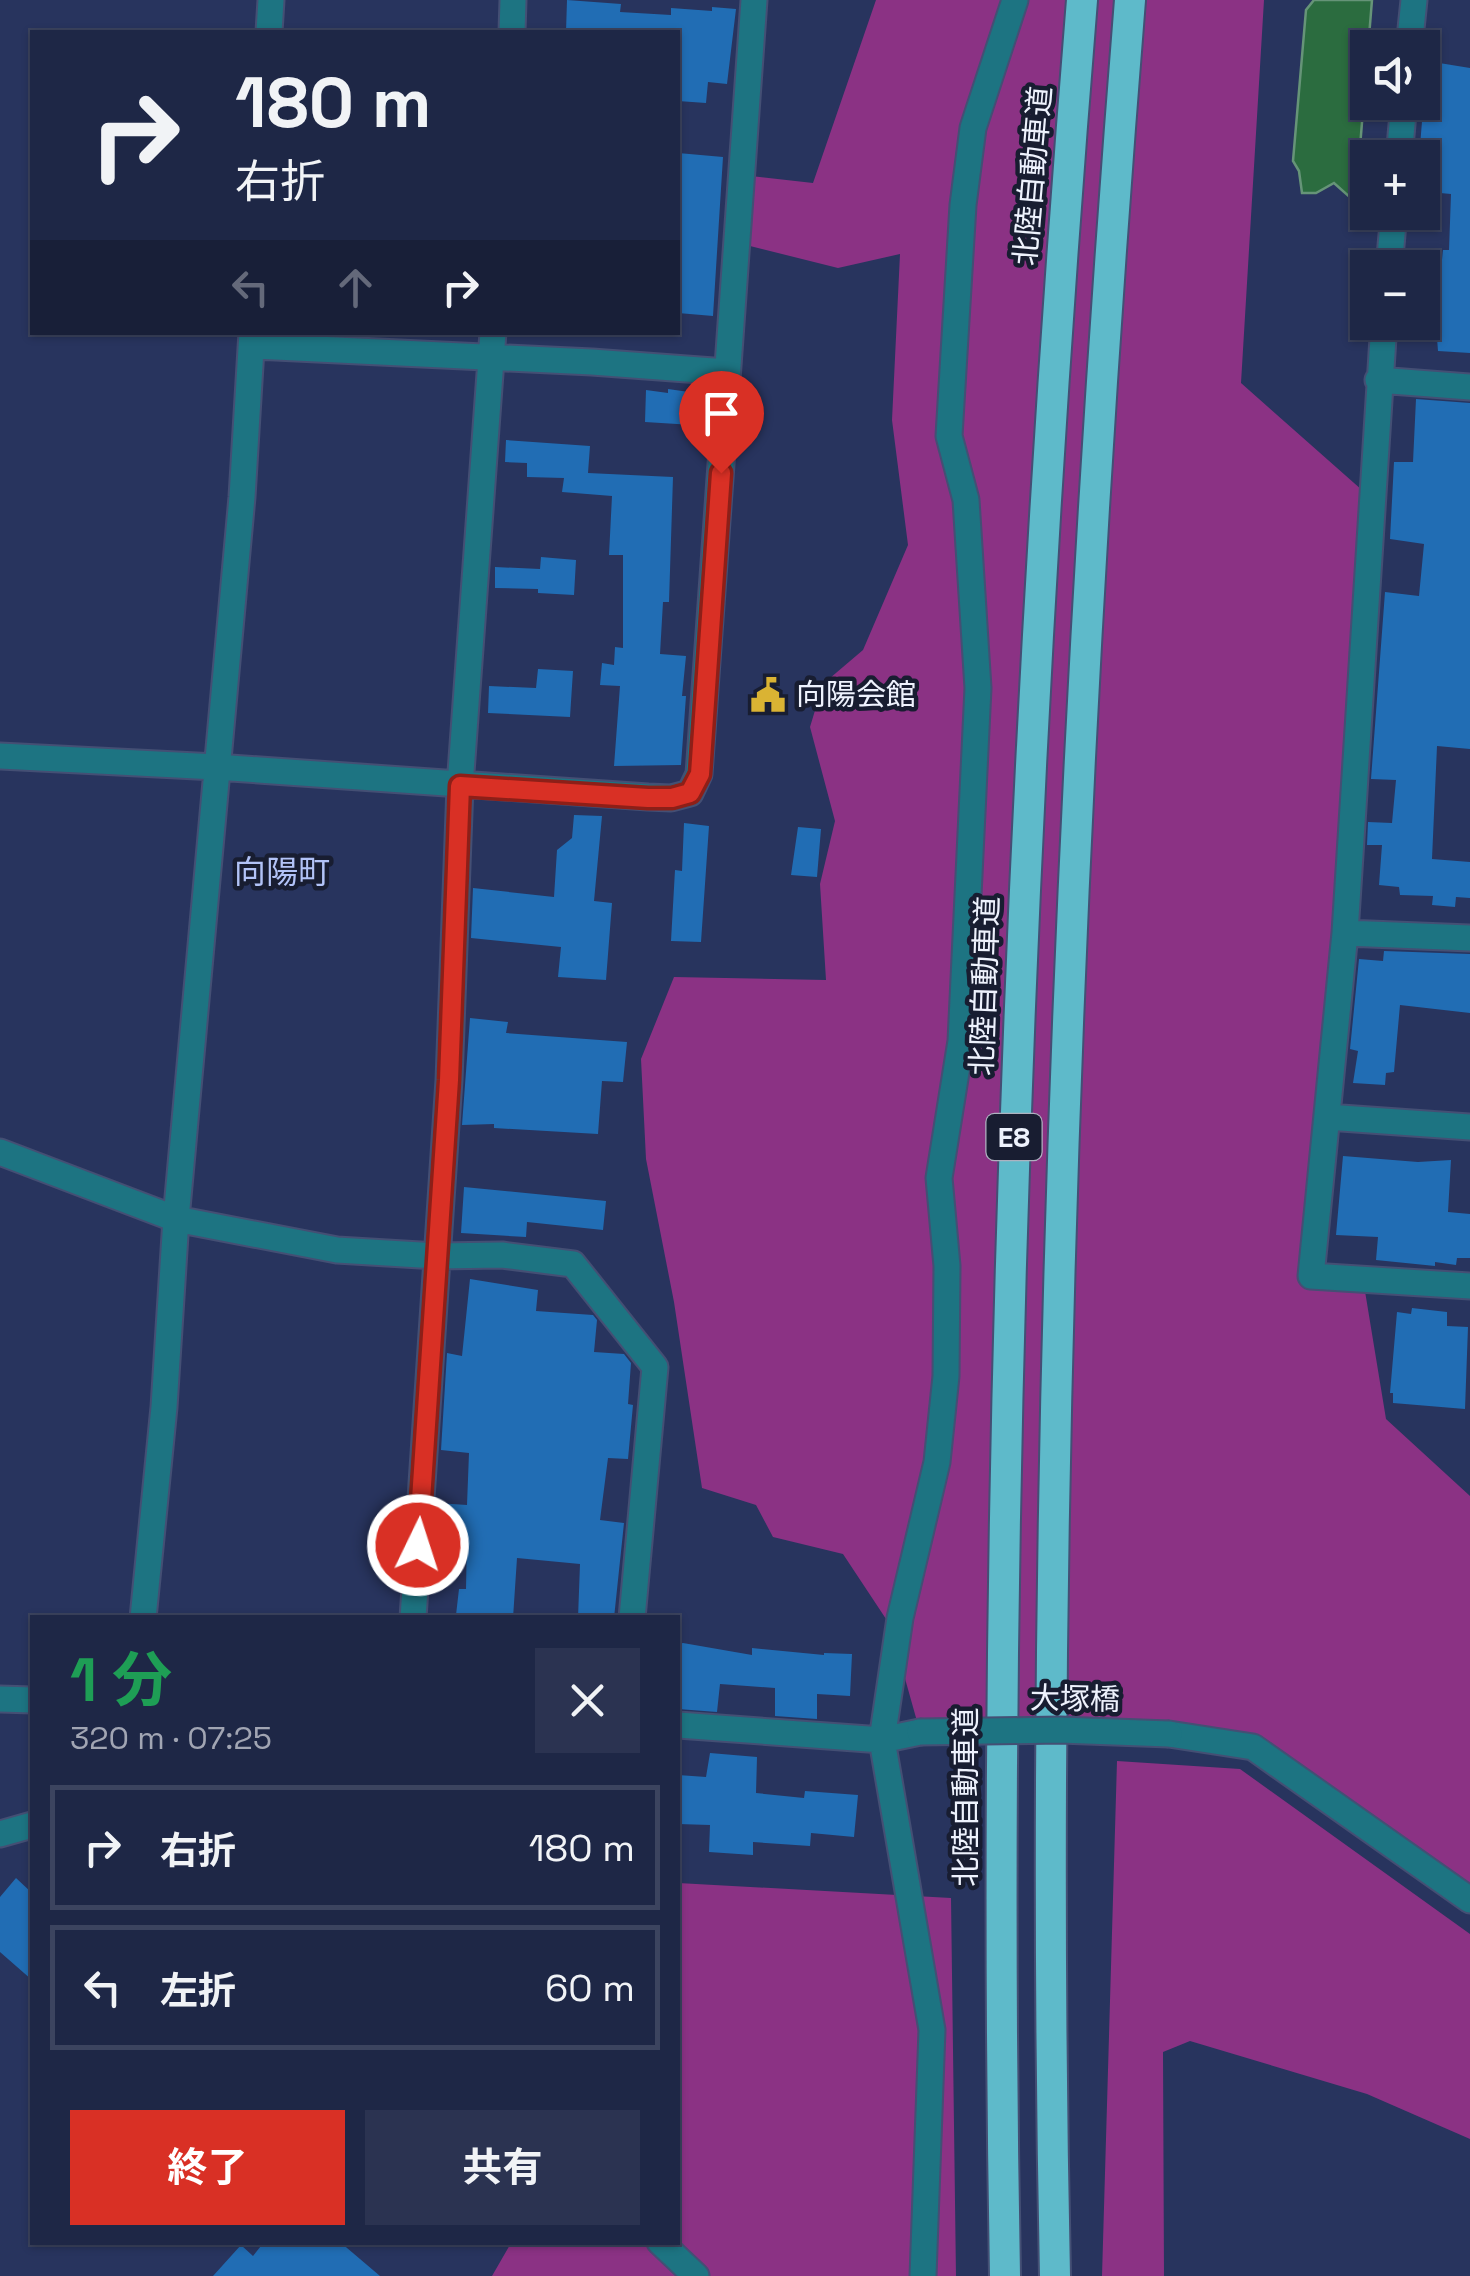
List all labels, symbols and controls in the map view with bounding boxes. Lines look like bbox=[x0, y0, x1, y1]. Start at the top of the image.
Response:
map controls bbox=[1350, 30, 1440, 340]
button: sound bbox=[1350, 30, 1440, 120]
text: 180 m bbox=[235, 58, 432, 147]
icon: right bbox=[70, 70, 200, 200]
street label: 北陸自動車道 bbox=[1005, 85, 1060, 267]
button: + bbox=[1350, 140, 1440, 230]
text: 右折 bbox=[235, 153, 325, 210]
button: − bbox=[1350, 250, 1440, 340]
icon: left bbox=[223, 260, 278, 315]
icon: ahead bbox=[328, 260, 383, 315]
icon: right bbox=[433, 260, 488, 315]
pin bbox=[679, 371, 764, 474]
icon: arrive bbox=[694, 386, 749, 441]
place label: 向陽会館 bbox=[796, 675, 916, 714]
public building icon: 向陽会館 bbox=[749, 676, 787, 714]
district label: 向陽町 bbox=[234, 852, 330, 892]
street label: 北陸自動車道 bbox=[962, 895, 1007, 1077]
road number: E8 bbox=[986, 1114, 1042, 1160]
position arrow bbox=[366, 1493, 470, 1597]
text: 1 分 bbox=[70, 1642, 172, 1719]
button: close bbox=[535, 1648, 640, 1753]
street label: 大塚橋 bbox=[1030, 1678, 1120, 1719]
street label: 北陸自動車道 bbox=[946, 1707, 985, 1887]
text: 320 m · 07:25 bbox=[70, 1718, 272, 1758]
icon: right bbox=[75, 1820, 130, 1875]
text: 180 m bbox=[529, 1824, 635, 1872]
text: 右折 bbox=[160, 1827, 236, 1875]
icon: left bbox=[75, 1960, 130, 2015]
text: 60 m bbox=[545, 1964, 635, 2012]
text: 左折 bbox=[160, 1967, 236, 2015]
button: 終了 bbox=[70, 2110, 345, 2225]
button: 共有 bbox=[365, 2110, 640, 2225]

